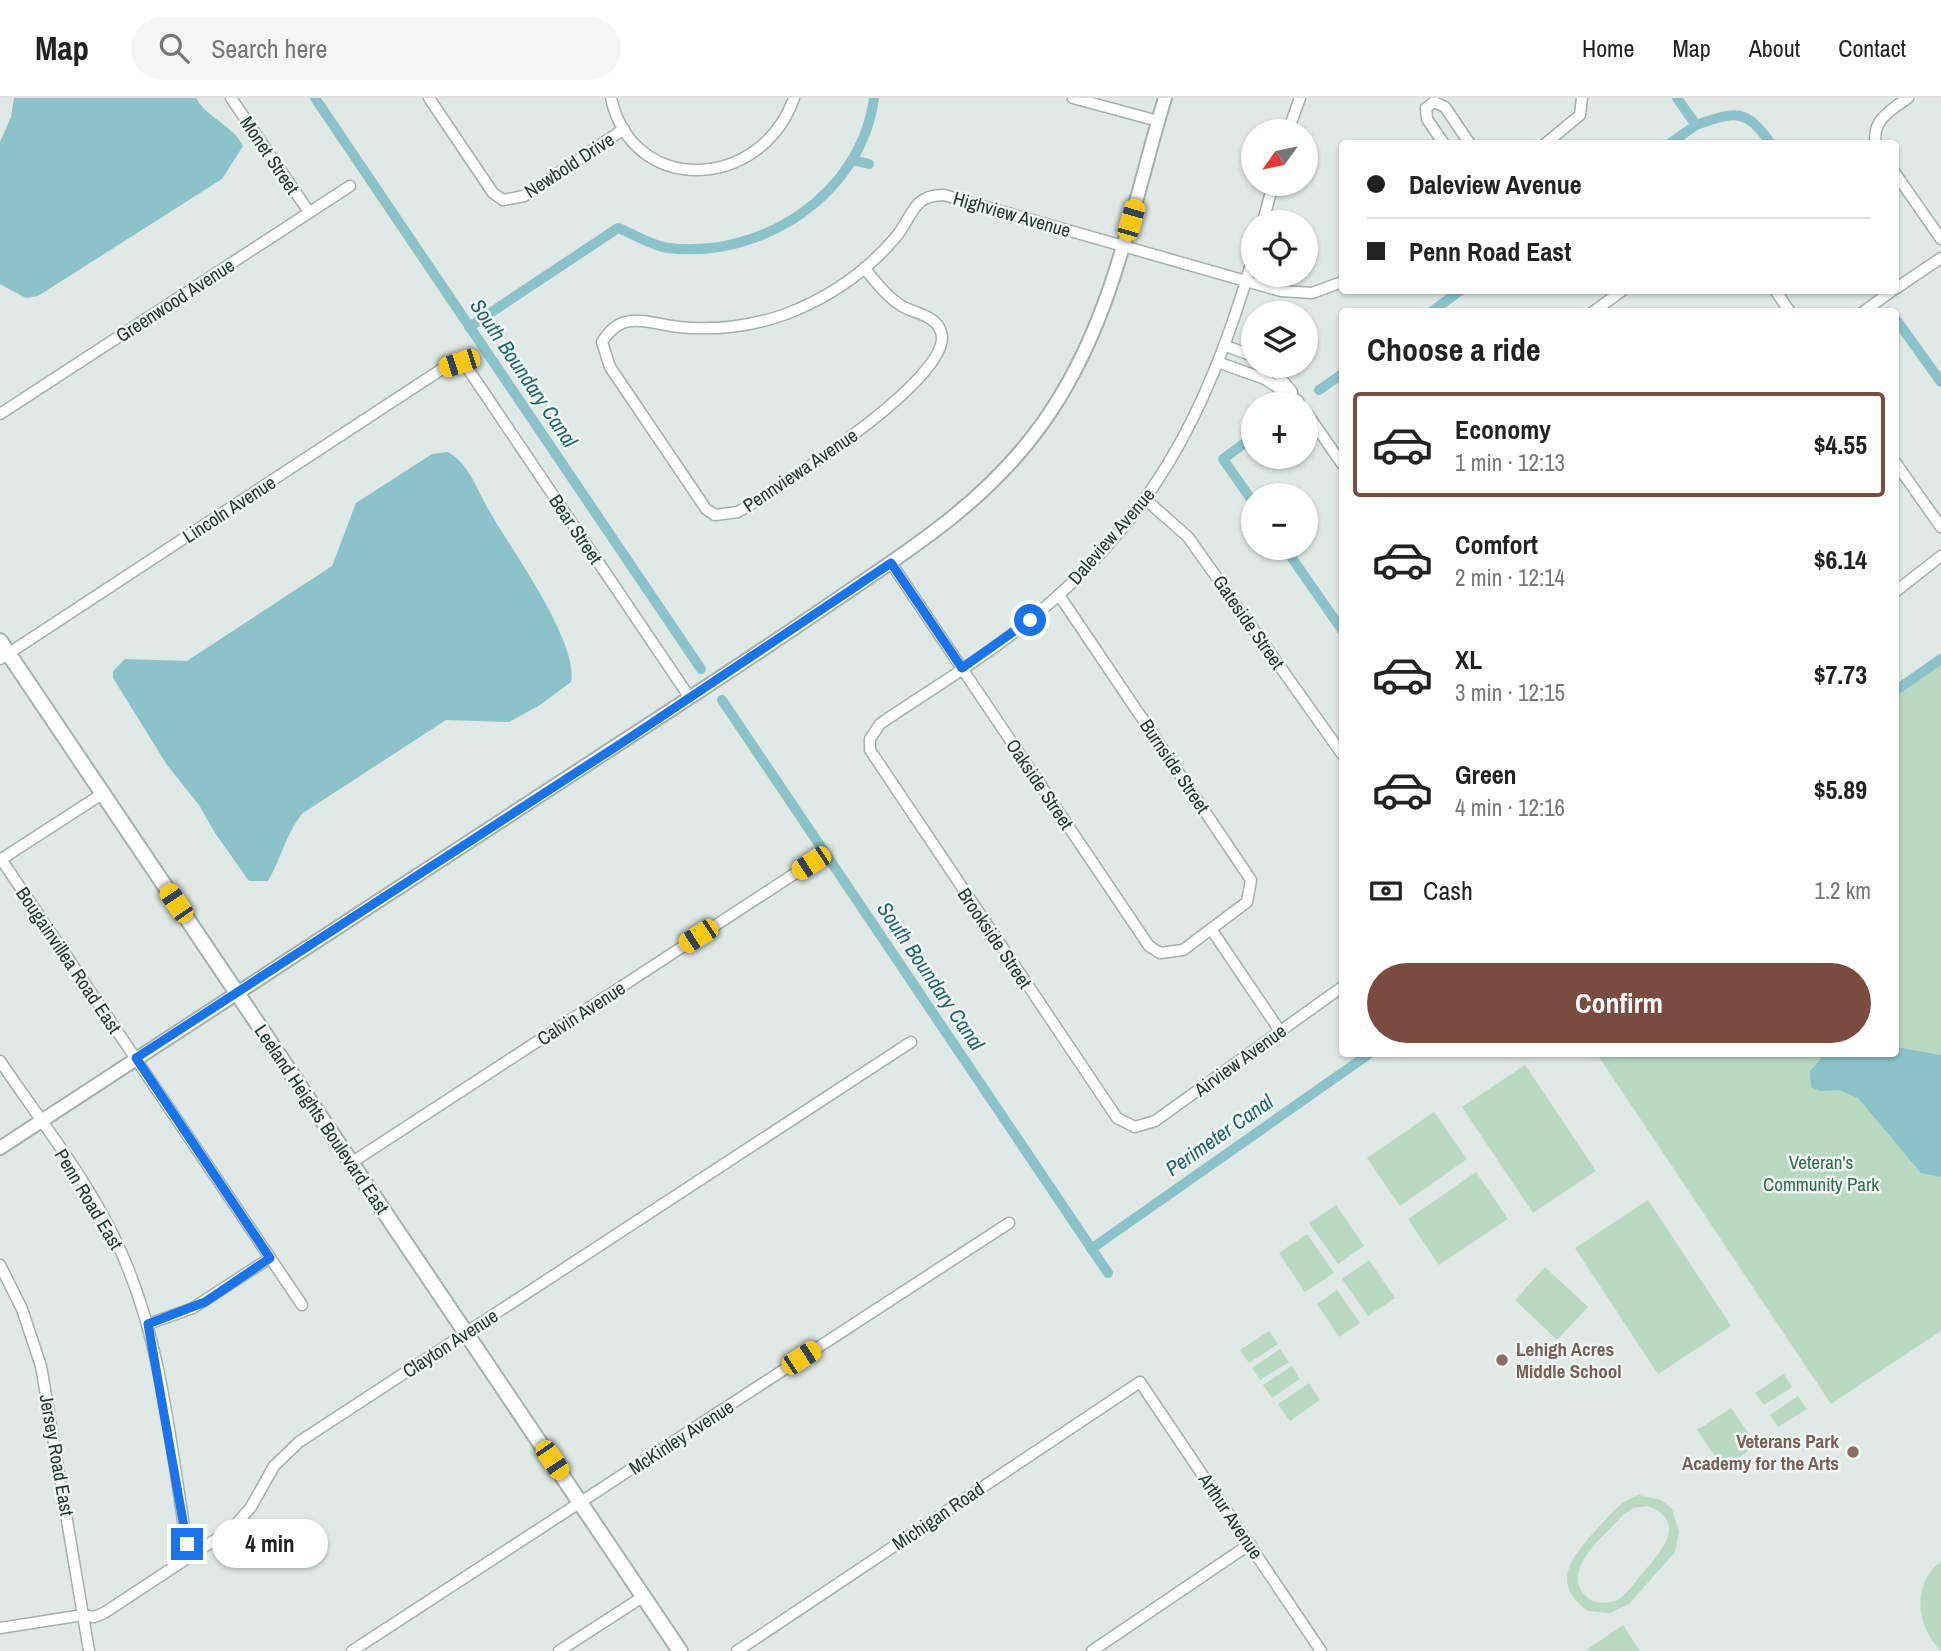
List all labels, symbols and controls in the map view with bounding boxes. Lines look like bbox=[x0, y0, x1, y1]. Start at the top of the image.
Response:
search box bbox=[131, 17, 621, 80]
text: Map bbox=[35, 26, 89, 70]
icon: search bbox=[155, 29, 193, 67]
text: Search here bbox=[211, 31, 327, 66]
text: Home bbox=[1582, 32, 1634, 64]
text: Map bbox=[1672, 32, 1711, 64]
text: About bbox=[1749, 32, 1800, 64]
text: Contact bbox=[1838, 32, 1906, 64]
street label: Monet Street bbox=[234, 111, 306, 200]
north arrow bbox=[1241, 119, 1318, 196]
map controls bbox=[1241, 119, 1318, 560]
street label: Newbold Drive bbox=[519, 126, 619, 204]
text: Daleview Avenue bbox=[1409, 167, 1582, 202]
street label: Highview Avenue bbox=[950, 185, 1074, 243]
car bbox=[1116, 197, 1147, 243]
button: locate bbox=[1241, 210, 1318, 287]
text: Penn Road East bbox=[1409, 234, 1571, 269]
street label: Greenwood Avenue bbox=[111, 252, 239, 348]
water label: South Boundary Canal bbox=[464, 293, 585, 454]
button: layers bbox=[1241, 301, 1318, 378]
text: Choose a ride bbox=[1367, 328, 1541, 371]
car bbox=[436, 347, 483, 379]
button: + bbox=[1241, 392, 1318, 469]
text: Economy bbox=[1455, 412, 1551, 447]
icon: car bbox=[1371, 413, 1434, 476]
street label: Pennviewa Avenue bbox=[738, 422, 862, 518]
text: $4.55 bbox=[1814, 427, 1867, 462]
text: 1 min · 12:13 bbox=[1455, 447, 1565, 478]
street label: Lincoln Avenue bbox=[177, 469, 281, 549]
street label: Daleview Avenue bbox=[1062, 482, 1160, 590]
button: − bbox=[1241, 483, 1318, 560]
street label: Bear Street bbox=[543, 489, 609, 569]
text: Comfort bbox=[1455, 527, 1538, 562]
icon: car bbox=[1371, 528, 1434, 591]
text: $6.14 bbox=[1814, 542, 1867, 577]
text: 2 min · 12:14 bbox=[1455, 562, 1565, 593]
street label: Gateside Street bbox=[1207, 570, 1291, 675]
route start bbox=[1014, 604, 1046, 636]
text: XL bbox=[1455, 642, 1482, 677]
icon: car bbox=[1371, 643, 1434, 706]
text: $7.73 bbox=[1814, 657, 1867, 692]
text: 3 min · 12:15 bbox=[1455, 677, 1565, 708]
street label: Burnside Street bbox=[1134, 714, 1216, 819]
street label: Oakside Street bbox=[1000, 734, 1080, 835]
text: Green bbox=[1455, 757, 1517, 792]
icon: car bbox=[1371, 758, 1434, 821]
text: $5.89 bbox=[1814, 772, 1867, 807]
text: 4 min · 12:16 bbox=[1455, 792, 1565, 823]
car bbox=[788, 843, 835, 883]
icon: cash bbox=[1367, 872, 1405, 910]
text: Cash bbox=[1423, 873, 1473, 908]
text: 1.2 km bbox=[1814, 875, 1871, 906]
car bbox=[156, 880, 197, 926]
street label: Bougainvillea Road East bbox=[10, 882, 128, 1039]
street label: Brookside Street bbox=[952, 883, 1039, 994]
water label: South Boundary Canal bbox=[871, 896, 992, 1057]
car bbox=[675, 916, 722, 956]
button: Confirm bbox=[1367, 963, 1871, 1043]
street label: Calvin Avenue bbox=[532, 975, 630, 1051]
street label: Airview Avenue bbox=[1188, 1018, 1291, 1103]
street label: Leeland Heights Boulevard East bbox=[249, 1019, 396, 1219]
water label: Perimeter Canal bbox=[1159, 1086, 1280, 1183]
street label: Penn Road East bbox=[49, 1144, 130, 1255]
park label: Veteran's Community Park bbox=[1763, 1149, 1879, 1197]
street label: Clayton Avenue bbox=[397, 1302, 503, 1384]
place label: Lehigh Acres Middle School bbox=[1516, 1336, 1622, 1384]
car bbox=[778, 1338, 825, 1378]
marker: Lehigh Acres Middle School bbox=[1494, 1352, 1510, 1368]
street label: Jersey Road East bbox=[34, 1392, 81, 1518]
street label: McKinley Avenue bbox=[624, 1393, 738, 1481]
place label: Veterans Park Academy for the Arts bbox=[1682, 1428, 1839, 1476]
car bbox=[532, 1437, 573, 1483]
marker: Veterans Park Academy for the Arts bbox=[1845, 1444, 1861, 1460]
street label: Arthur Avenue bbox=[1192, 1467, 1269, 1564]
street label: Michigan Road bbox=[887, 1476, 989, 1556]
callout: 4 min bbox=[212, 1520, 327, 1568]
route end bbox=[171, 1528, 203, 1560]
text: 4 min bbox=[245, 1528, 295, 1559]

